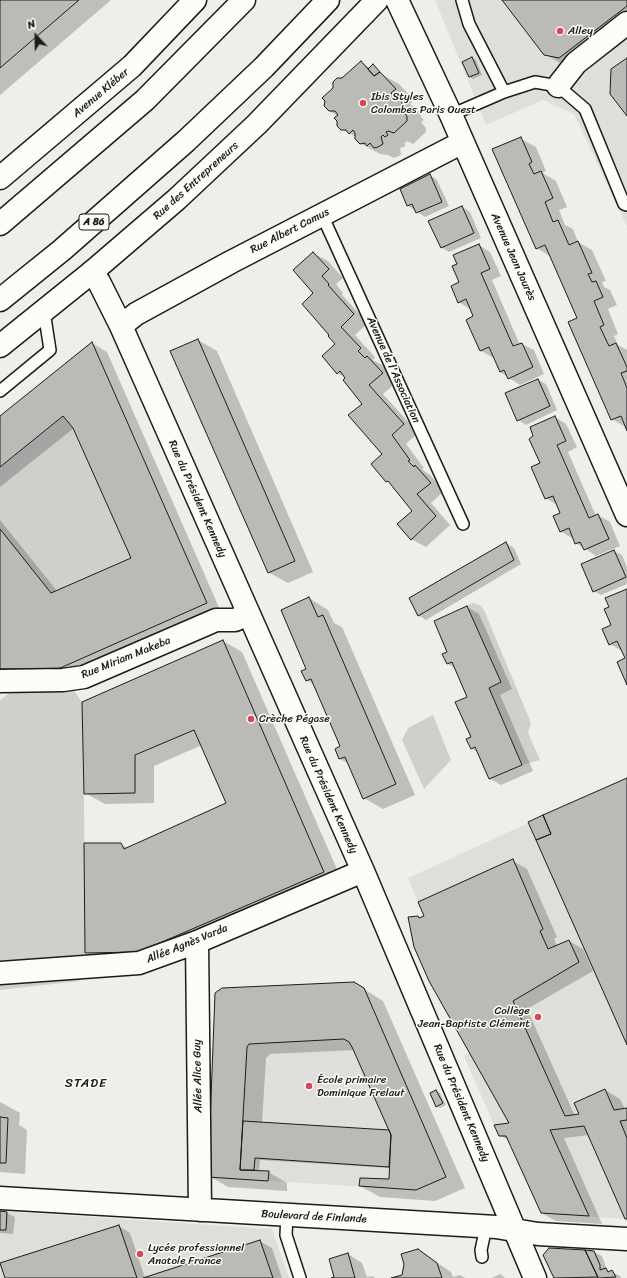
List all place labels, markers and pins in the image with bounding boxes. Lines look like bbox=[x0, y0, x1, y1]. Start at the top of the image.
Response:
place label: Alley bbox=[568, 24, 593, 38]
marker: Alley bbox=[555, 26, 565, 36]
place label: Ibis Styles Colombes Paris Ouest bbox=[371, 90, 476, 116]
marker: Ibis Styles Colombes Paris Ouest bbox=[358, 98, 368, 108]
place label: Crèche Pégase bbox=[259, 712, 330, 726]
marker: Crèche Pégase bbox=[246, 714, 256, 724]
place label: Collège Jean-Baptiste Clément bbox=[418, 1004, 530, 1030]
marker: Collège Jean-Baptiste Clément bbox=[533, 1012, 543, 1022]
place label: École primaire Dominique Frelaut bbox=[317, 1073, 405, 1099]
marker: École primaire Dominique Frelaut bbox=[304, 1081, 314, 1091]
place label: Lycée professionnel Anatole France bbox=[148, 1241, 244, 1267]
marker: Lycée professionnel Anatole France bbox=[135, 1249, 145, 1259]

